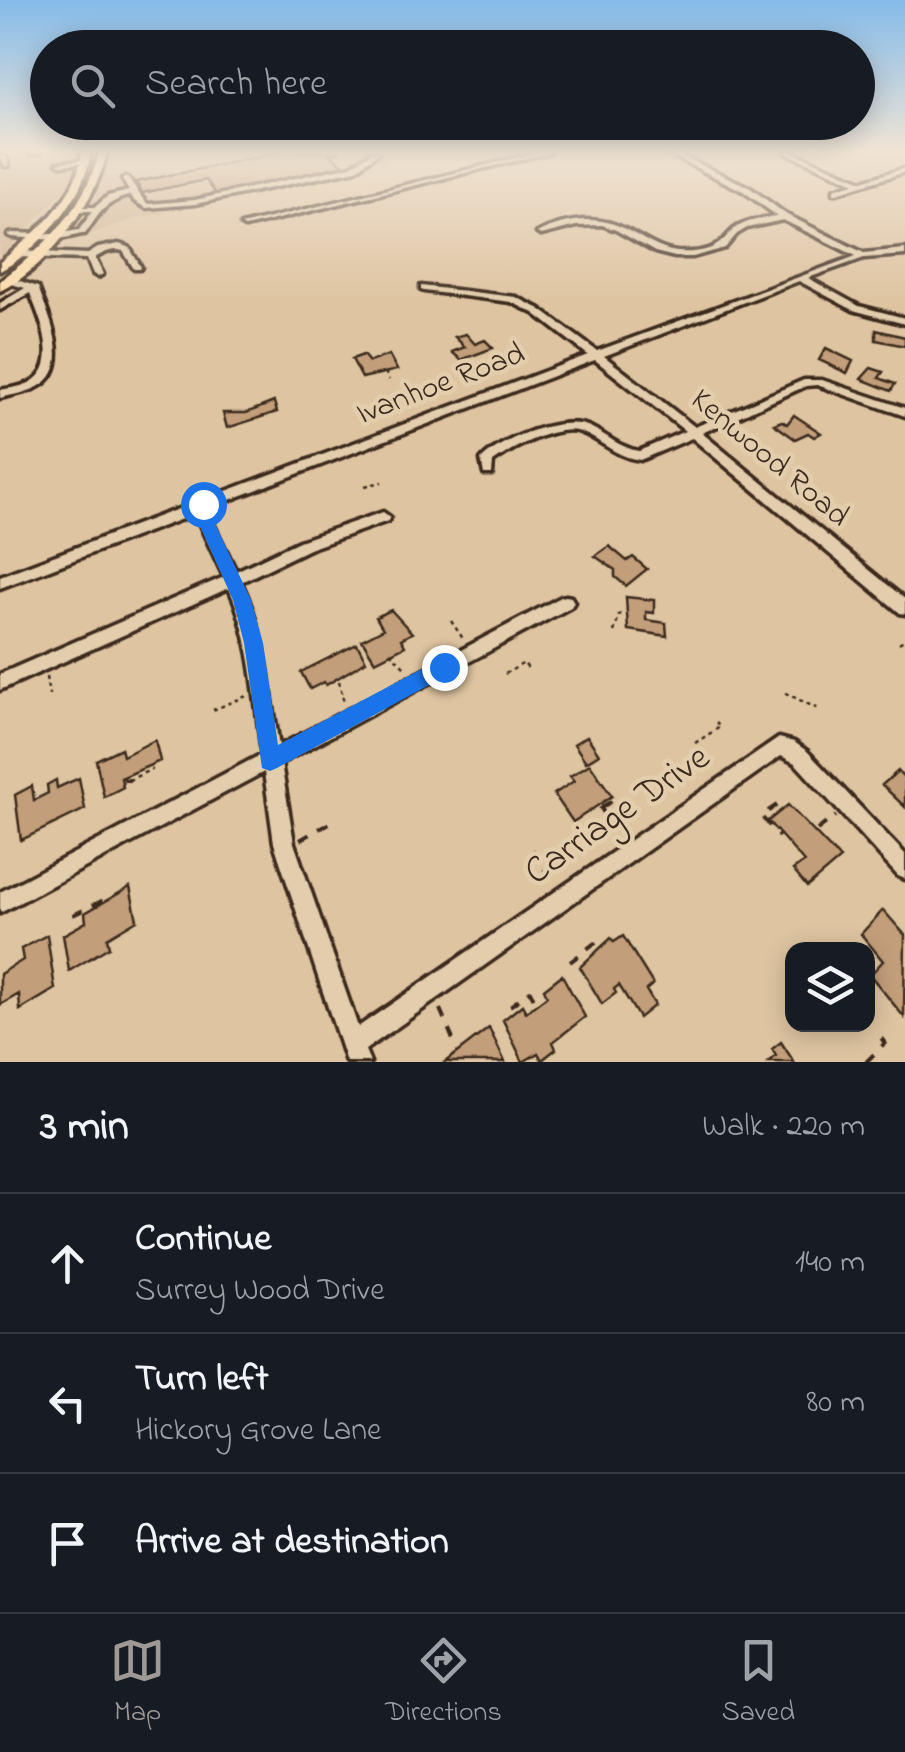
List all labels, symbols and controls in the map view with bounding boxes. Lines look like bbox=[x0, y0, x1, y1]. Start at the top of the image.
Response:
search box bbox=[30, 30, 875, 140]
text: Search here bbox=[145, 57, 327, 113]
icon: search bbox=[65, 58, 120, 113]
street label: Ivanhoe Road bbox=[350, 331, 532, 439]
street label: Kenwood Road bbox=[679, 378, 859, 540]
route start bbox=[181, 482, 227, 528]
route end bbox=[422, 645, 468, 691]
street label: Carriage Drive bbox=[514, 731, 723, 901]
map controls bbox=[785, 942, 875, 1032]
button: layers bbox=[785, 942, 875, 1032]
text: 3 min bbox=[40, 1097, 129, 1158]
text: Walk · 220 m bbox=[702, 1104, 865, 1151]
text: Continue bbox=[135, 1212, 271, 1268]
icon: ahead bbox=[40, 1236, 95, 1291]
text: 140 m bbox=[795, 1240, 865, 1287]
text: Surrey Wood Drive bbox=[135, 1268, 385, 1315]
text: Turn left bbox=[135, 1352, 268, 1408]
icon: left bbox=[40, 1376, 95, 1431]
text: 80 m bbox=[806, 1380, 865, 1427]
text: Hickory Grove Lane bbox=[135, 1408, 381, 1455]
text: Arrive at destination bbox=[135, 1515, 449, 1571]
icon: arrive bbox=[40, 1516, 95, 1571]
tab: Map bbox=[110, 1633, 165, 1734]
tab: Directions bbox=[385, 1633, 502, 1734]
tab: Saved bbox=[722, 1633, 795, 1734]

